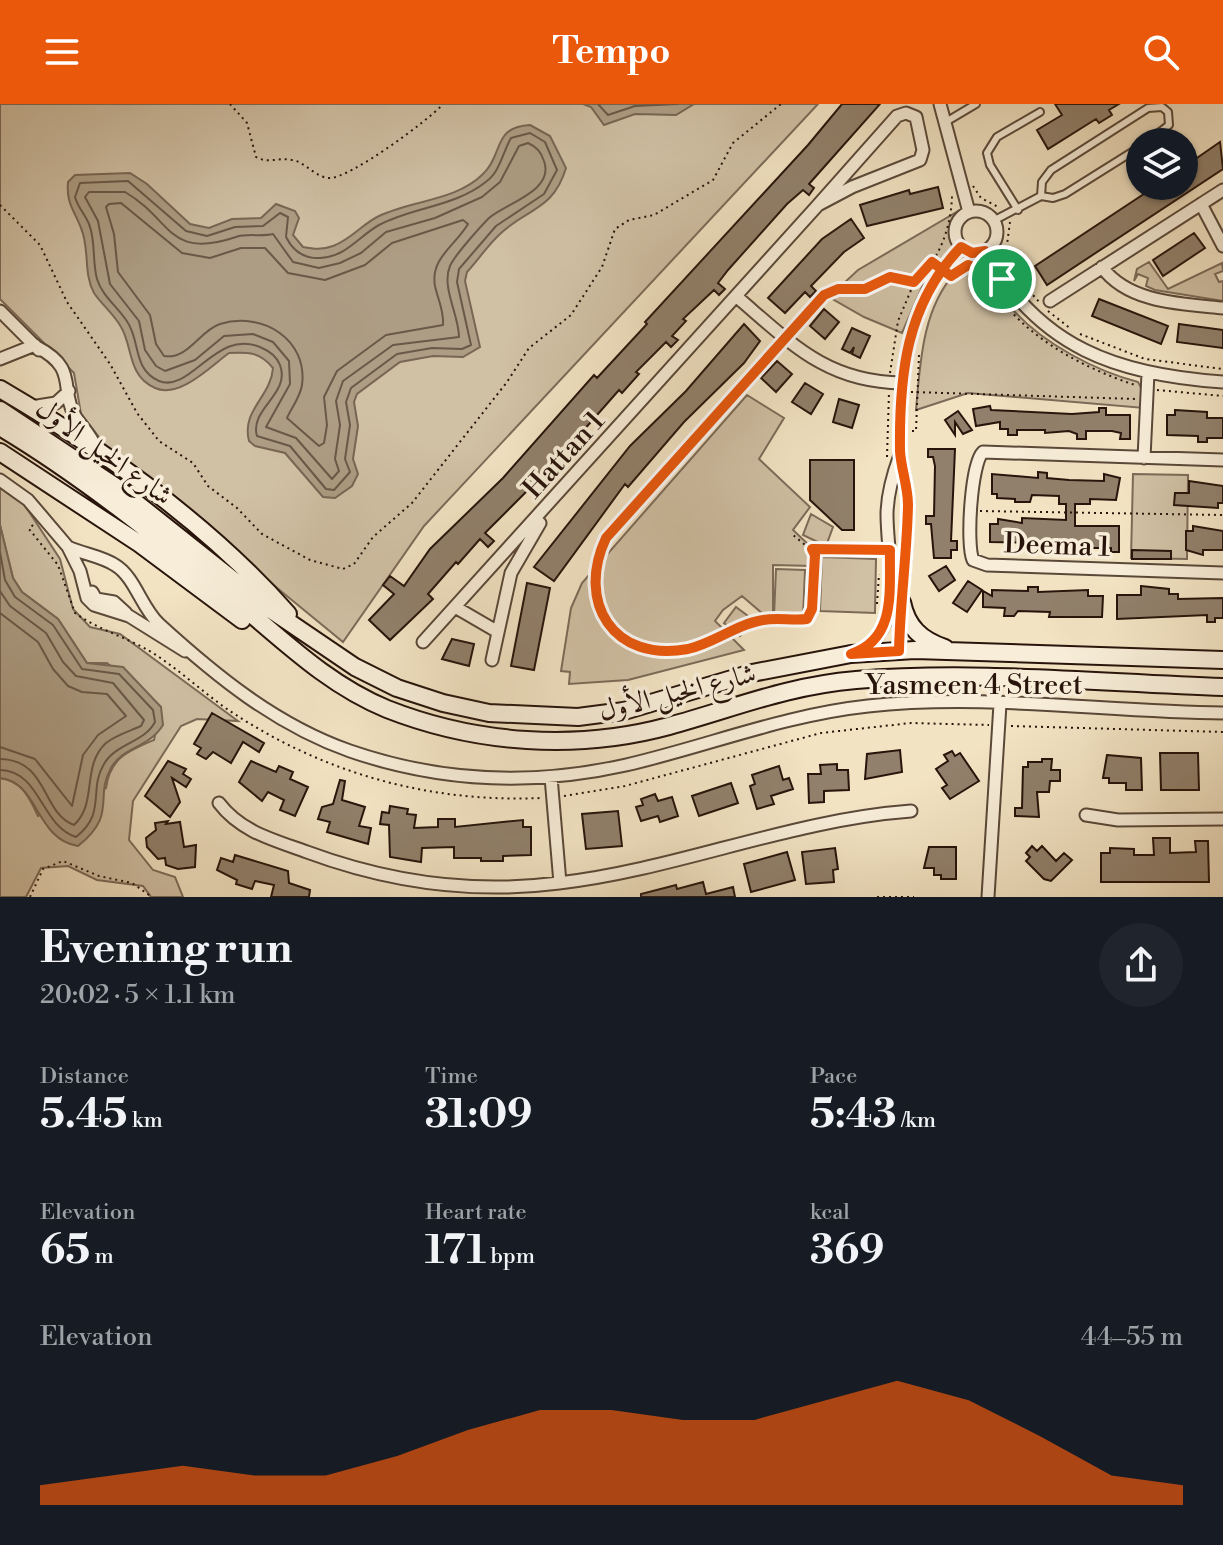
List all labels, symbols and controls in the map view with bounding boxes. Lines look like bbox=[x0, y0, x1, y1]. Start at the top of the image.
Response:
icon: menu bbox=[40, 30, 84, 74]
text: Tempo bbox=[552, 30, 671, 75]
icon: search bbox=[1139, 30, 1183, 74]
map controls bbox=[1126, 128, 1198, 200]
button: layers bbox=[1126, 128, 1198, 200]
pin bbox=[968, 245, 1036, 313]
icon: arrive bbox=[980, 257, 1024, 301]
street label: شارع الخيل الأول bbox=[26, 389, 181, 518]
street label: Hattan 1 bbox=[516, 404, 612, 506]
street label: Deema 1 bbox=[1003, 526, 1111, 565]
street label: شارع الخيل الأول bbox=[595, 654, 761, 734]
street label: Yasmeen 4 Street bbox=[863, 668, 1083, 703]
text: Evening run bbox=[40, 921, 293, 976]
button: share bbox=[1099, 923, 1183, 1007]
text: 20:02 · 5 × 1.1 km bbox=[40, 979, 236, 1011]
text: Distance bbox=[40, 1063, 129, 1090]
text: Time bbox=[425, 1063, 478, 1090]
text: Pace bbox=[810, 1063, 857, 1090]
text: 5.45 bbox=[40, 1090, 127, 1140]
text: 31:09 bbox=[425, 1090, 533, 1140]
text: 5:43 bbox=[810, 1090, 897, 1140]
text: km bbox=[127, 1107, 163, 1134]
text: /km bbox=[897, 1107, 936, 1134]
text: Elevation bbox=[40, 1199, 135, 1226]
text: Heart rate bbox=[425, 1199, 527, 1226]
text: kcal bbox=[810, 1199, 850, 1226]
text: 65 bbox=[40, 1226, 90, 1276]
text: 171 bbox=[425, 1226, 486, 1276]
text: 369 bbox=[810, 1226, 884, 1276]
text: m bbox=[90, 1243, 114, 1270]
text: bpm bbox=[486, 1243, 535, 1270]
text: Elevation bbox=[40, 1321, 153, 1353]
text: 44–55 m bbox=[1081, 1321, 1183, 1353]

